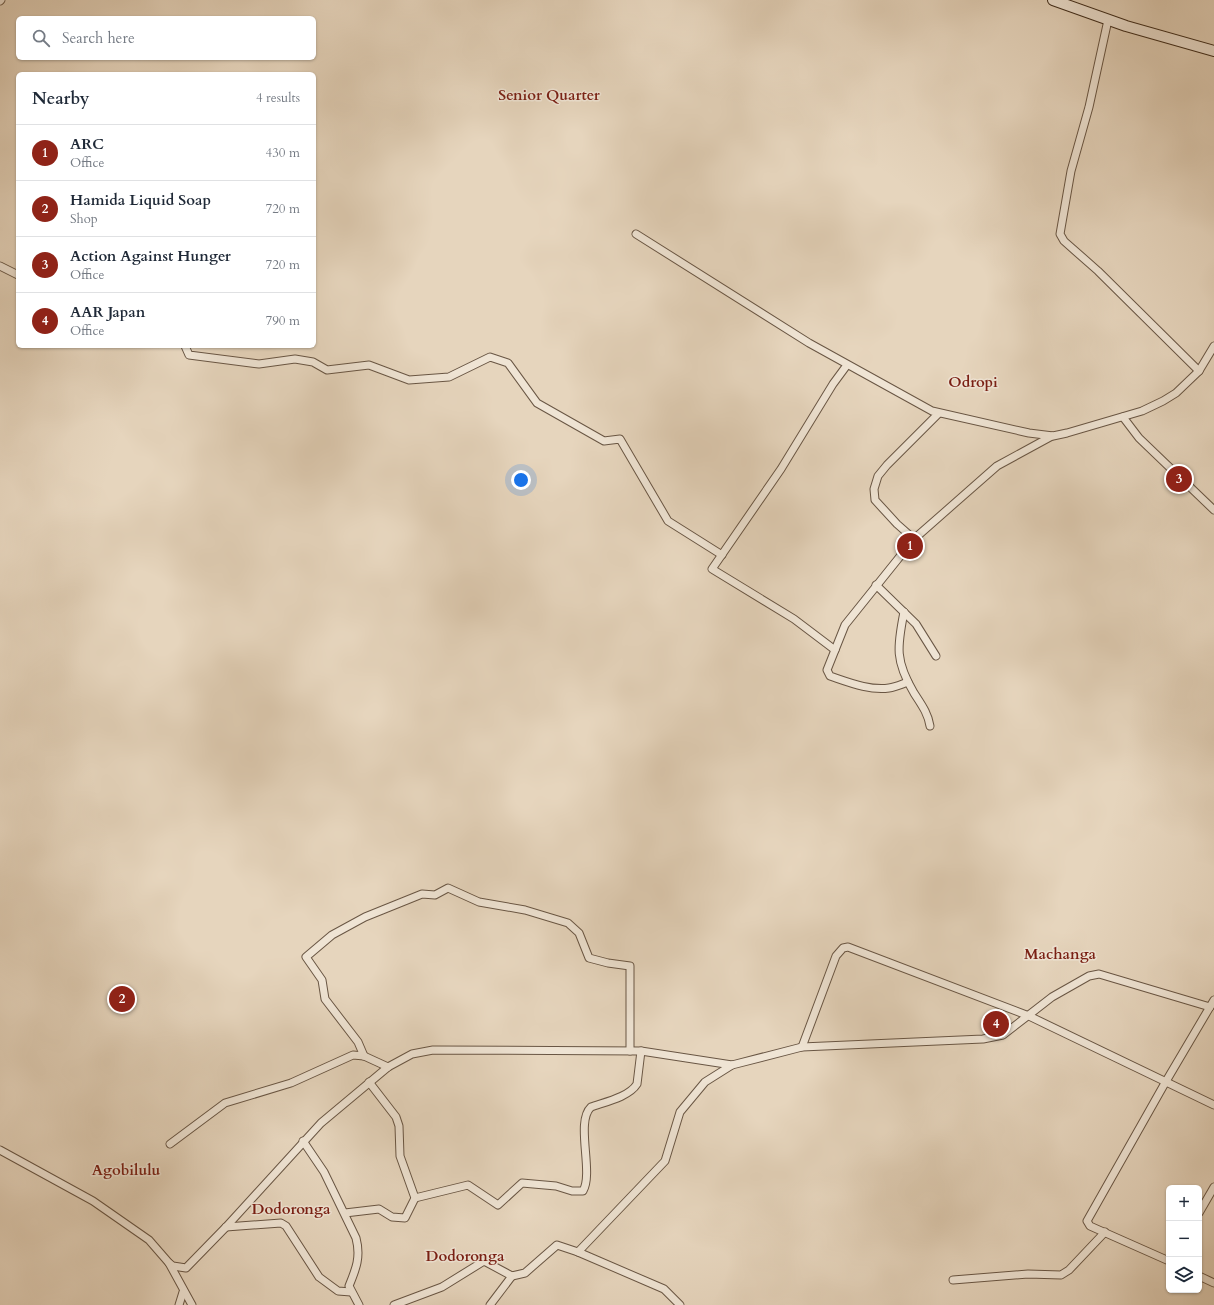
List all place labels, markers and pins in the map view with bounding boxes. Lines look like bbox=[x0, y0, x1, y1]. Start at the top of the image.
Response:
pin: 3 bbox=[1166, 464, 1192, 494]
pin: 1 bbox=[897, 531, 923, 561]
pin: 2 bbox=[109, 984, 135, 1014]
pin: 4 bbox=[983, 1009, 1009, 1039]

